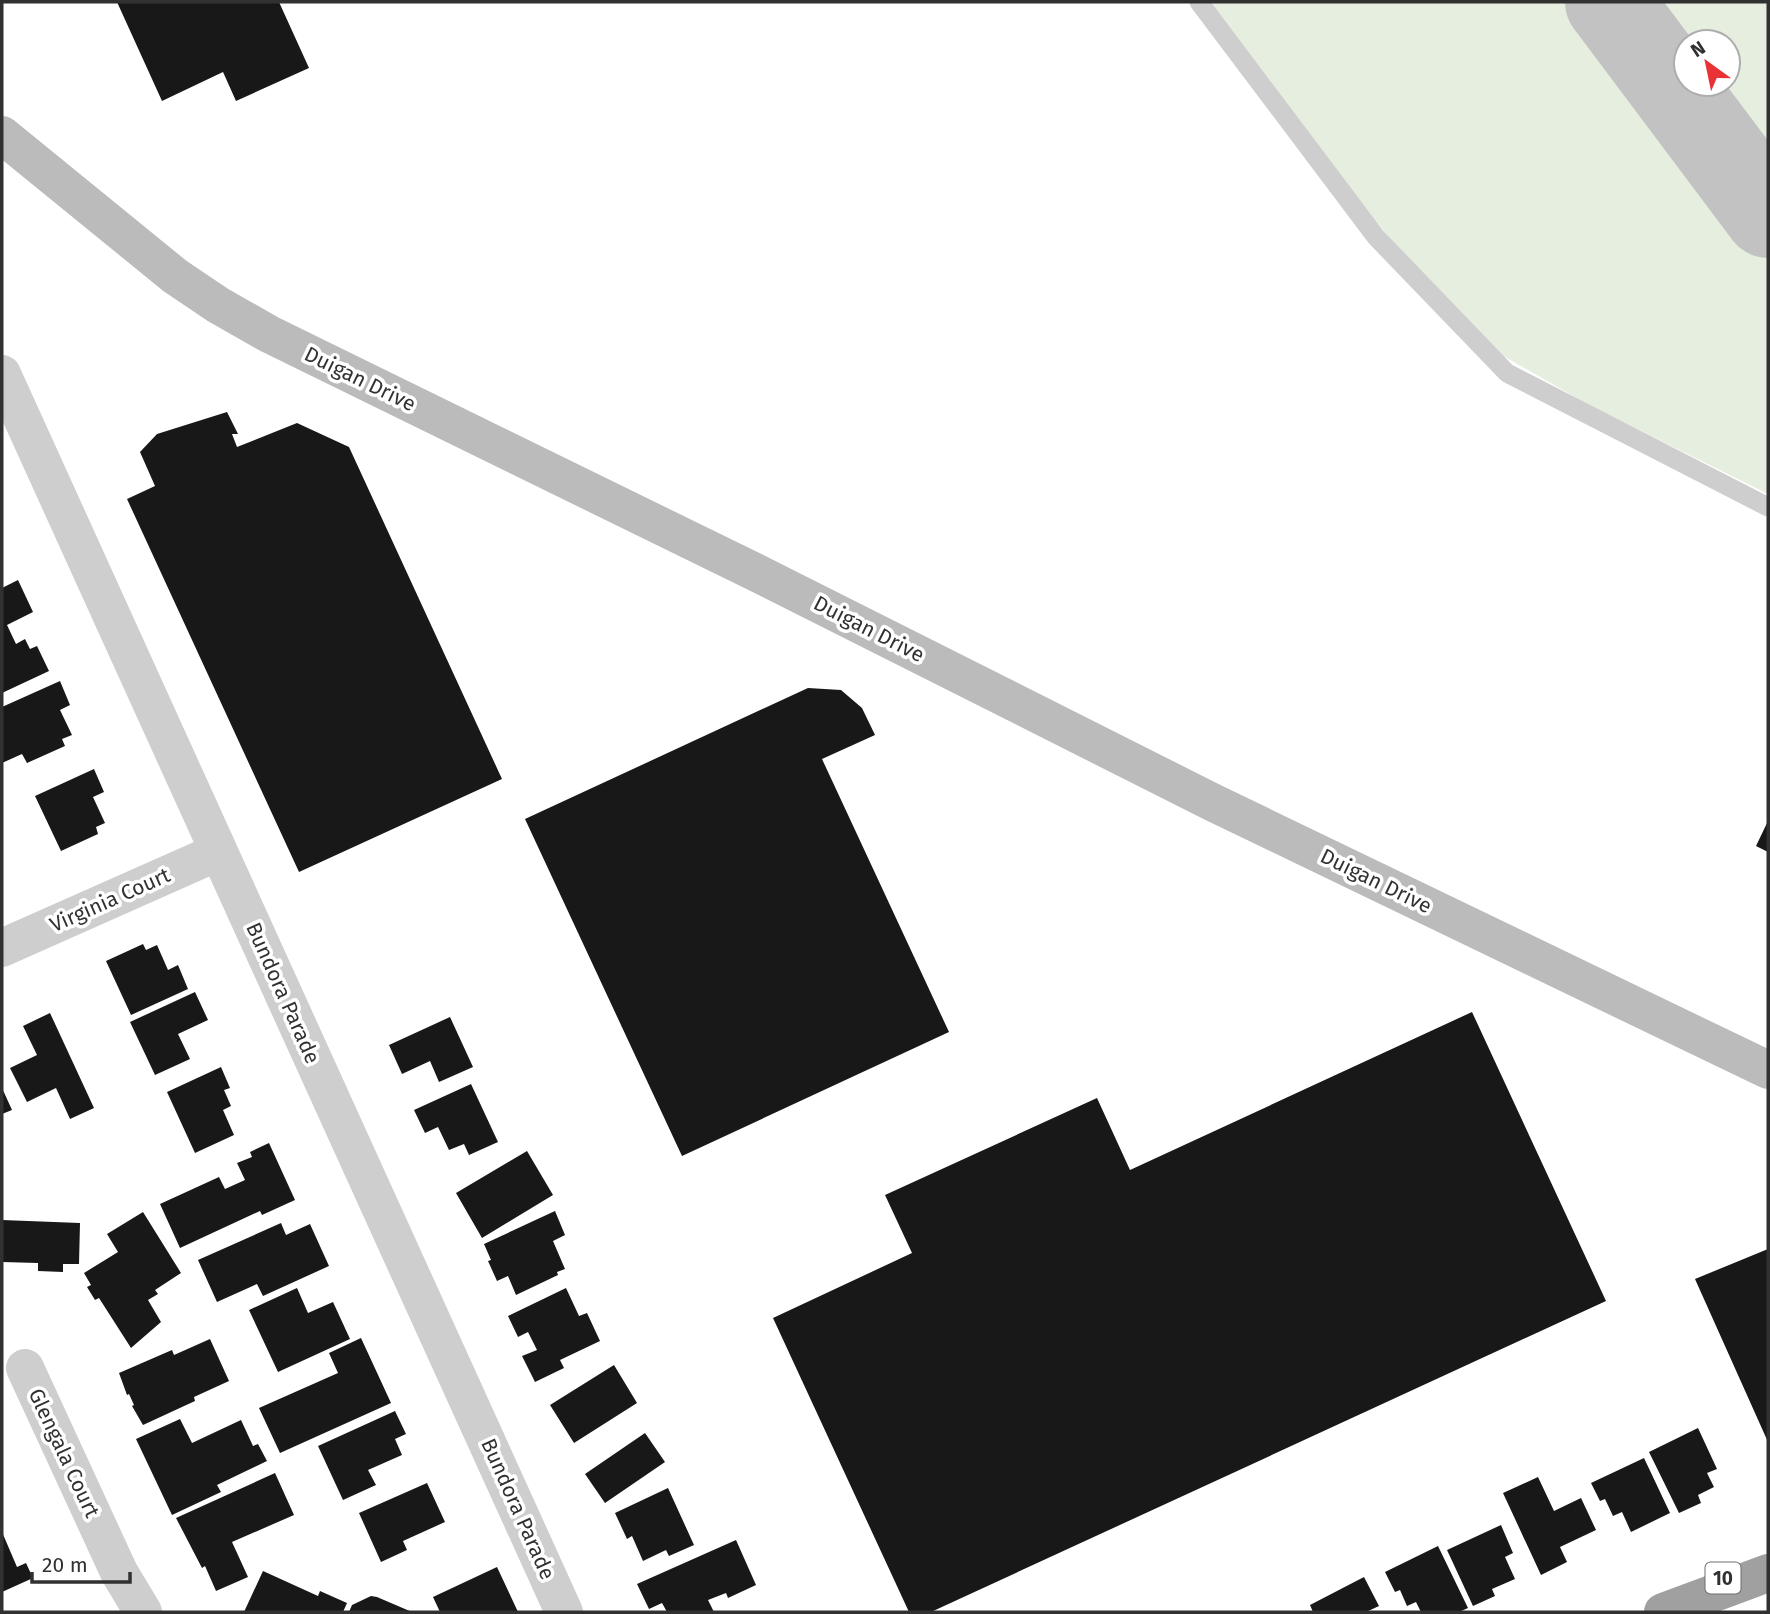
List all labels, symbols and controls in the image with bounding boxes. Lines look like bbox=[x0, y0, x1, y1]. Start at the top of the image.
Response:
north arrow bbox=[1672, 28, 1742, 98]
text: N bbox=[1686, 36, 1710, 62]
street label: Duigan Drive bbox=[300, 341, 420, 417]
street label: Duigan Drive bbox=[809, 590, 929, 668]
street label: Duigan Drive bbox=[1316, 843, 1436, 919]
street label: Virginia Court bbox=[46, 862, 175, 938]
street label: Bundora Parade bbox=[240, 918, 326, 1068]
street label: Glengala Court bbox=[23, 1384, 105, 1522]
street label: Bundora Parade bbox=[475, 1434, 561, 1584]
scale bar bbox=[32, 1540, 130, 1584]
text: 20 m bbox=[42, 1552, 88, 1578]
road number: 10 bbox=[1706, 1562, 1740, 1594]

